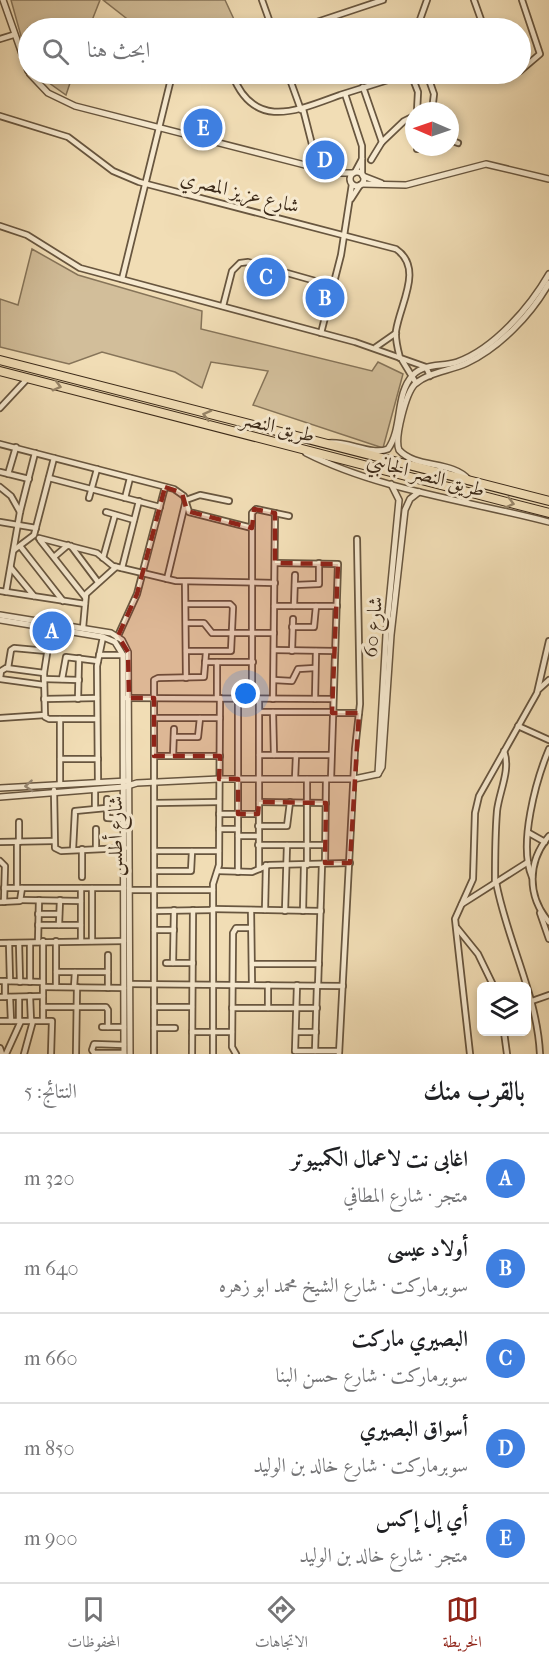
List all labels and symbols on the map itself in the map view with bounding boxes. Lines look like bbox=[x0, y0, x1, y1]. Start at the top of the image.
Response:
north arrow bbox=[405, 102, 459, 156]
pin: E bbox=[184, 106, 222, 150]
pin: D bbox=[306, 138, 344, 182]
street label: شارع عزيز المصري bbox=[177, 166, 302, 224]
pin: C bbox=[246, 254, 286, 300]
pin: B bbox=[306, 276, 344, 320]
one-way arrow bbox=[51, 379, 61, 391]
street label: طريق النصر bbox=[236, 406, 317, 449]
one-way arrow bbox=[202, 409, 212, 422]
street label: طريق النصر الجانبي bbox=[363, 448, 487, 508]
one-way arrow bbox=[504, 496, 514, 508]
street label: شارع 60 bbox=[359, 596, 393, 659]
pin: A bbox=[32, 608, 72, 654]
your location bbox=[231, 679, 260, 708]
one-way arrow bbox=[25, 779, 34, 792]
street label: شارع أطلس bbox=[101, 796, 133, 876]

